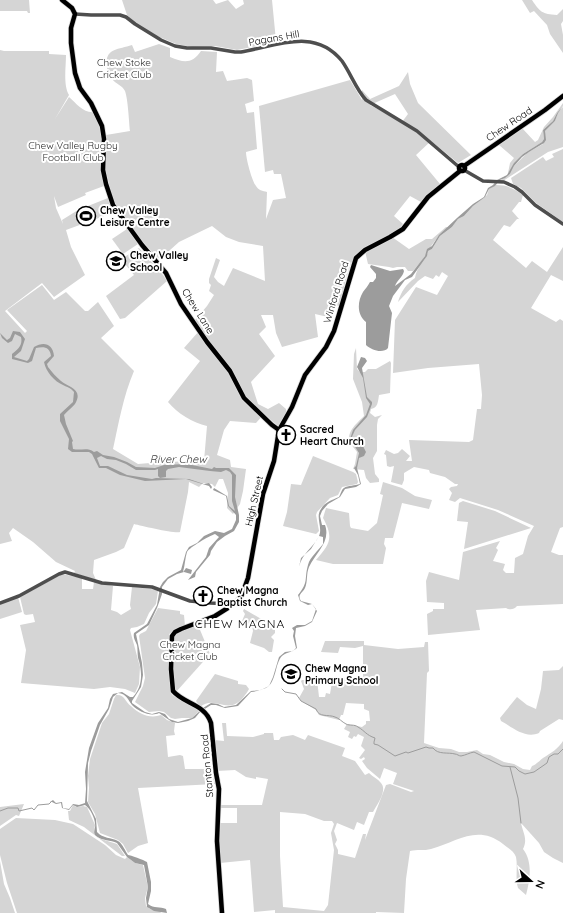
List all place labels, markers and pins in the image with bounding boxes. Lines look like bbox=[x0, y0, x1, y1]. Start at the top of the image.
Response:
place label: Chew Valley Leisure Centre bbox=[100, 204, 170, 229]
sports icon: Chew Valley Leisure Centre bbox=[75, 205, 97, 227]
place label: Chew Valley School bbox=[130, 249, 189, 274]
school or university icon: Chew Valley School bbox=[105, 250, 127, 272]
place label: Sacred Heart Church bbox=[300, 423, 364, 448]
church icon: Sacred Heart Church bbox=[275, 424, 297, 446]
place label: Chew Magna Baptist Church bbox=[217, 584, 288, 609]
church icon: Chew Magna Baptist Church bbox=[192, 585, 214, 607]
place label: Chew Magna Primary School bbox=[305, 662, 378, 687]
school or university icon: Chew Magna Primary School bbox=[280, 663, 302, 685]

